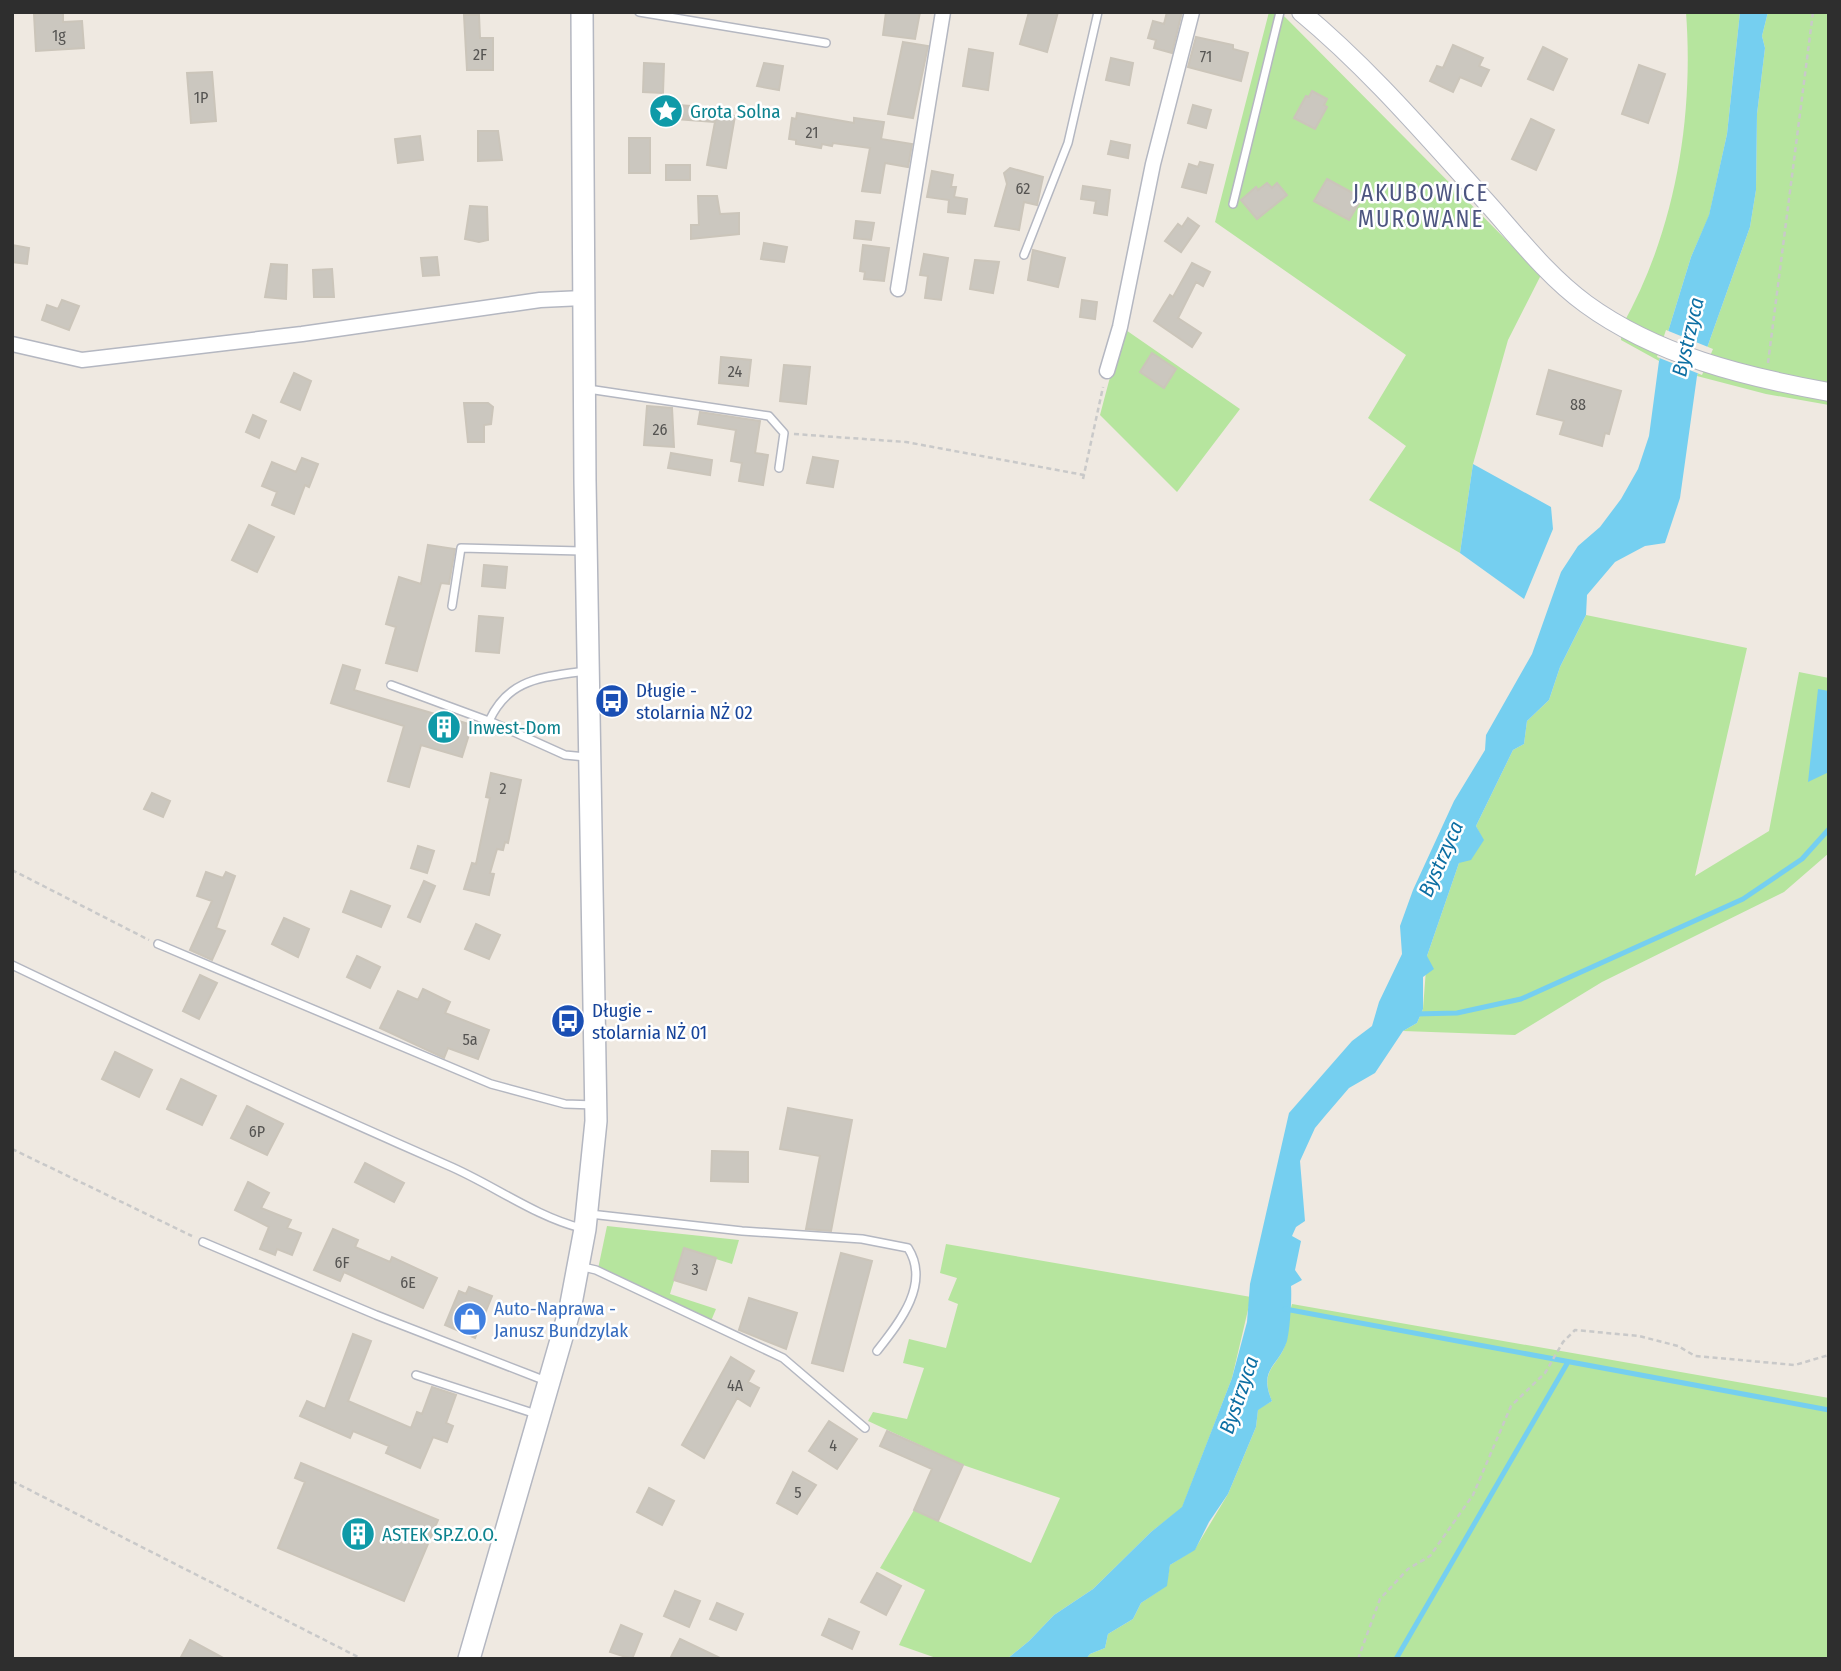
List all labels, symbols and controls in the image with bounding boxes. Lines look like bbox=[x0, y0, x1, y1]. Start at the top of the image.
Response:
house number: 1g bbox=[52, 26, 66, 45]
house number: 2F bbox=[473, 45, 487, 64]
house number: 71 bbox=[1200, 47, 1212, 66]
house number: 1P bbox=[194, 88, 208, 107]
place icon: Grota Solna bbox=[647, 92, 685, 130]
place label: Grota Solna bbox=[690, 100, 781, 123]
house number: 21 bbox=[806, 123, 818, 142]
house number: 62 bbox=[1016, 179, 1030, 198]
district label: JAKUBOWICE MUROWANE bbox=[1353, 179, 1489, 233]
water label: Bystrzyca bbox=[1666, 295, 1710, 379]
house number: 24 bbox=[728, 362, 742, 381]
house number: 88 bbox=[1570, 395, 1586, 414]
house number: 26 bbox=[653, 420, 668, 439]
place label: Długie - stolarnia NŻ 02 bbox=[636, 679, 753, 724]
bus stop icon: Długie - stolarnia NŻ 02 bbox=[593, 682, 631, 720]
building icon: Inwest-Dom bbox=[425, 708, 463, 746]
place label: Inwest-Dom bbox=[468, 716, 561, 739]
house number: 2 bbox=[499, 779, 507, 798]
water label: Bystrzyca bbox=[1413, 817, 1469, 901]
place label: Długie - stolarnia NŻ 01 bbox=[592, 999, 707, 1044]
bus stop icon: Długie - stolarnia NŻ 01 bbox=[549, 1002, 587, 1040]
house number: 5a bbox=[462, 1030, 478, 1049]
house number: 6P bbox=[249, 1122, 265, 1141]
house number: 6F bbox=[335, 1253, 349, 1272]
house number: 3 bbox=[691, 1260, 699, 1279]
house number: 6E bbox=[400, 1273, 416, 1292]
place label: Auto-Naprawa - Janusz Bundzylak bbox=[494, 1297, 628, 1342]
shop icon: Auto-Naprawa - Janusz Bundzylak bbox=[451, 1300, 489, 1338]
water label: Bystrzyca bbox=[1214, 1353, 1264, 1437]
house number: 4A bbox=[727, 1376, 744, 1395]
house number: 4 bbox=[829, 1436, 837, 1455]
house number: 5 bbox=[794, 1483, 802, 1502]
building icon: ASTEK SP.Z.O.O. bbox=[339, 1515, 377, 1553]
place label: ASTEK SP.Z.O.O. bbox=[382, 1523, 498, 1546]

